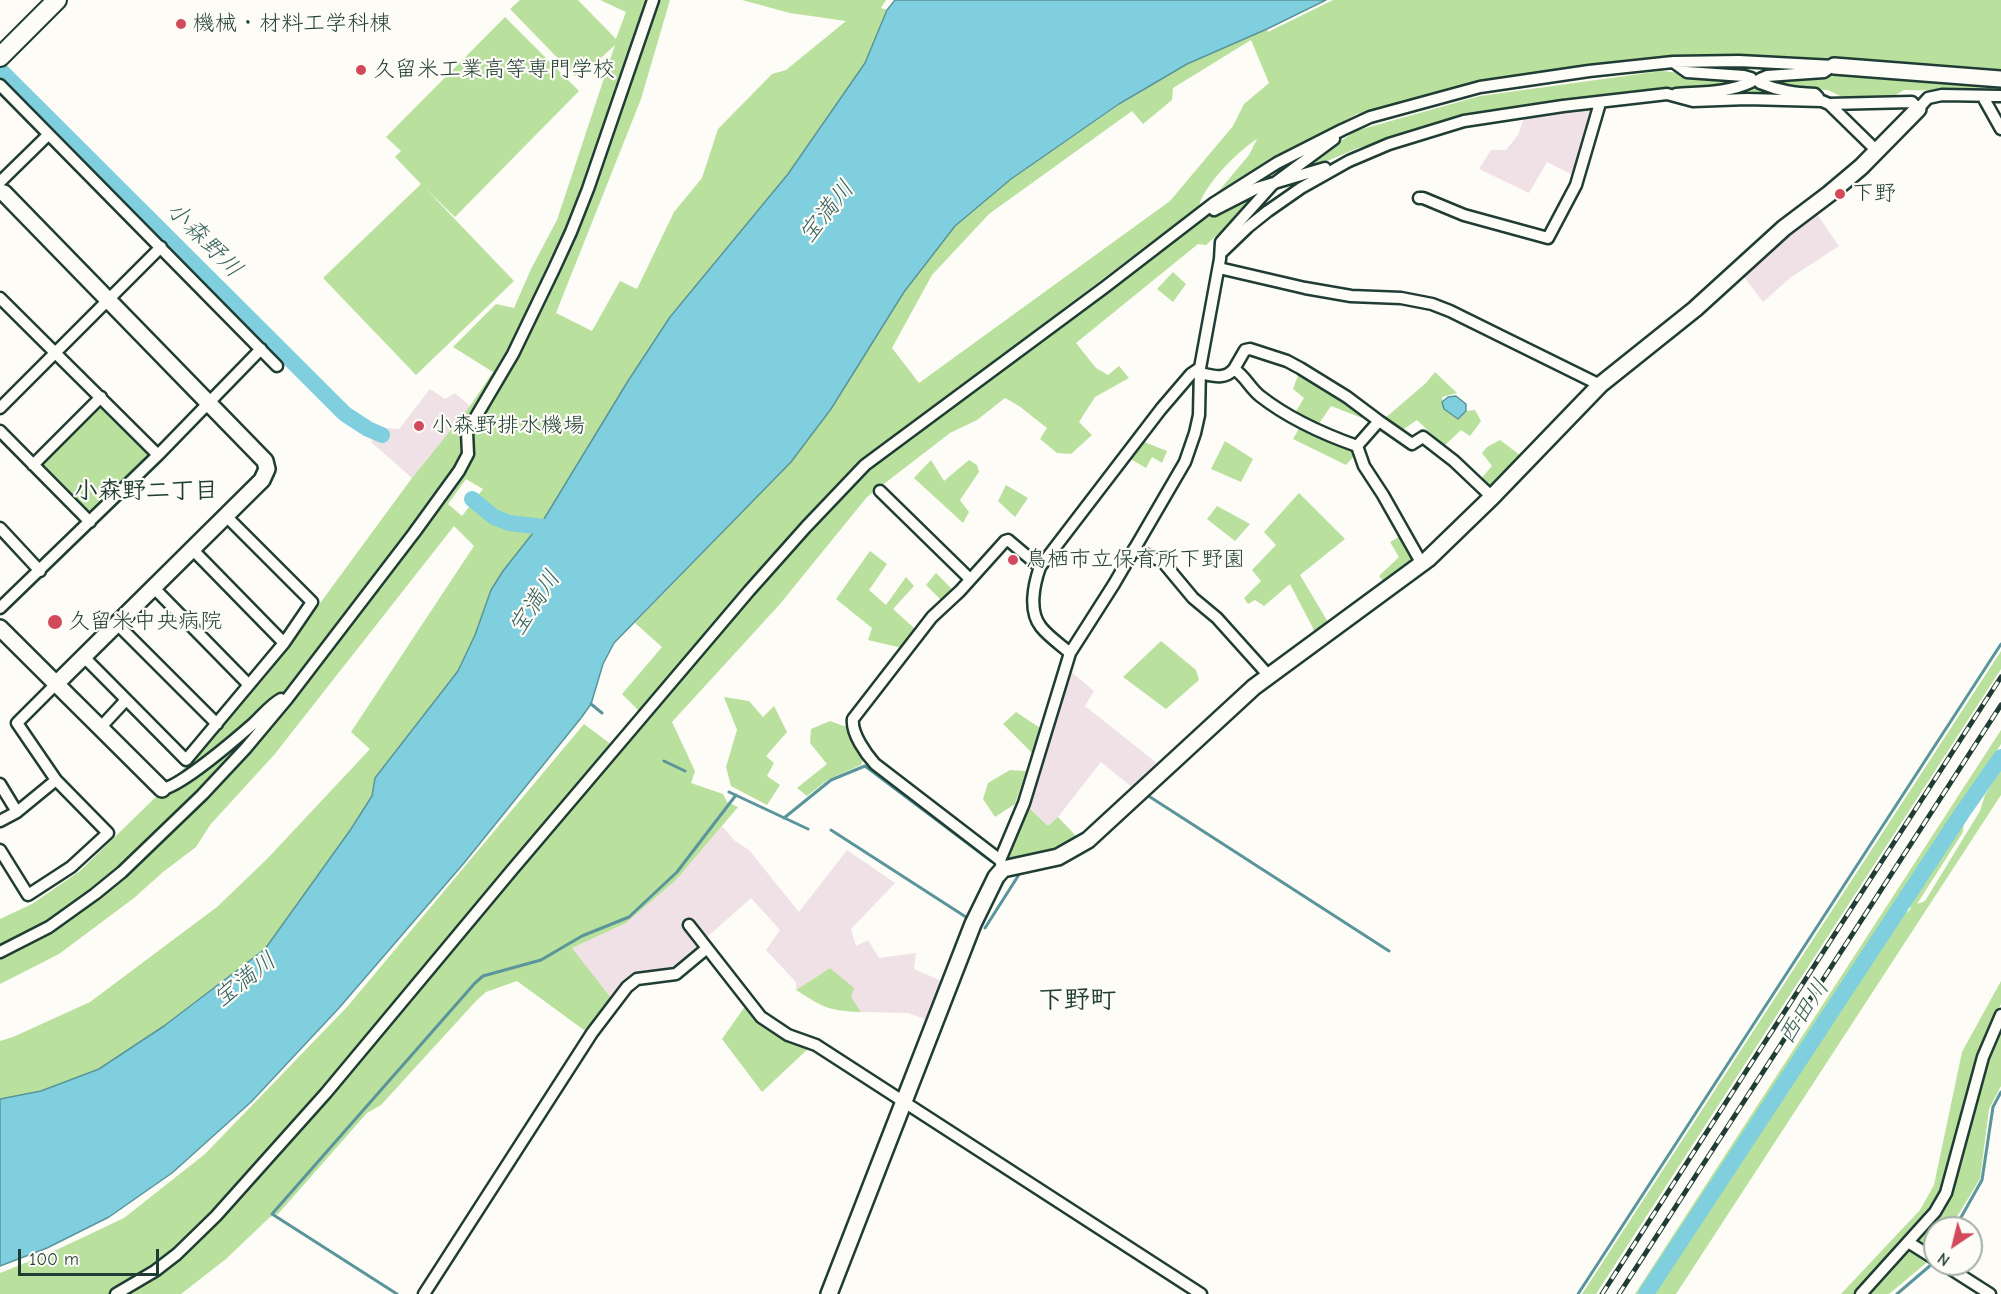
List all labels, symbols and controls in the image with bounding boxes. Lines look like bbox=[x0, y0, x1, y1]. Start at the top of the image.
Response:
place label: 機械・材料工学科棟 bbox=[193, 11, 391, 37]
marker: 機械・材料工学科棟 bbox=[174, 17, 188, 31]
place label: 久留米工業高等専門学校 bbox=[373, 57, 615, 83]
marker: 久留米工業高等専門学校 bbox=[354, 63, 368, 77]
water label: 宝満川 bbox=[793, 175, 861, 249]
place label: 下野 bbox=[1852, 181, 1896, 207]
marker: 下野 bbox=[1833, 187, 1847, 201]
water label: 小森野川 bbox=[160, 196, 248, 284]
place label: 小森野排水機場 bbox=[431, 413, 585, 439]
marker: 小森野排水機場 bbox=[412, 419, 426, 433]
district label: 小森野二丁目 bbox=[74, 477, 218, 505]
place label: 鳥栖市立保育所下野園 bbox=[1025, 547, 1245, 573]
marker: 鳥栖市立保育所下野園 bbox=[1006, 553, 1020, 567]
water label: 宝満川 bbox=[503, 565, 567, 641]
place label: 久留米中央病院 bbox=[68, 609, 222, 635]
marker: 久留米中央病院 bbox=[46, 613, 64, 631]
water label: 宝満川 bbox=[208, 946, 282, 1014]
water label: 西田川 bbox=[1772, 974, 1836, 1050]
district label: 下野町 bbox=[1038, 985, 1116, 1017]
north arrow bbox=[1923, 1216, 1983, 1276]
scale bar bbox=[21, 1237, 162, 1275]
text: 100 m bbox=[29, 1249, 79, 1270]
text: N bbox=[1934, 1249, 1953, 1269]

